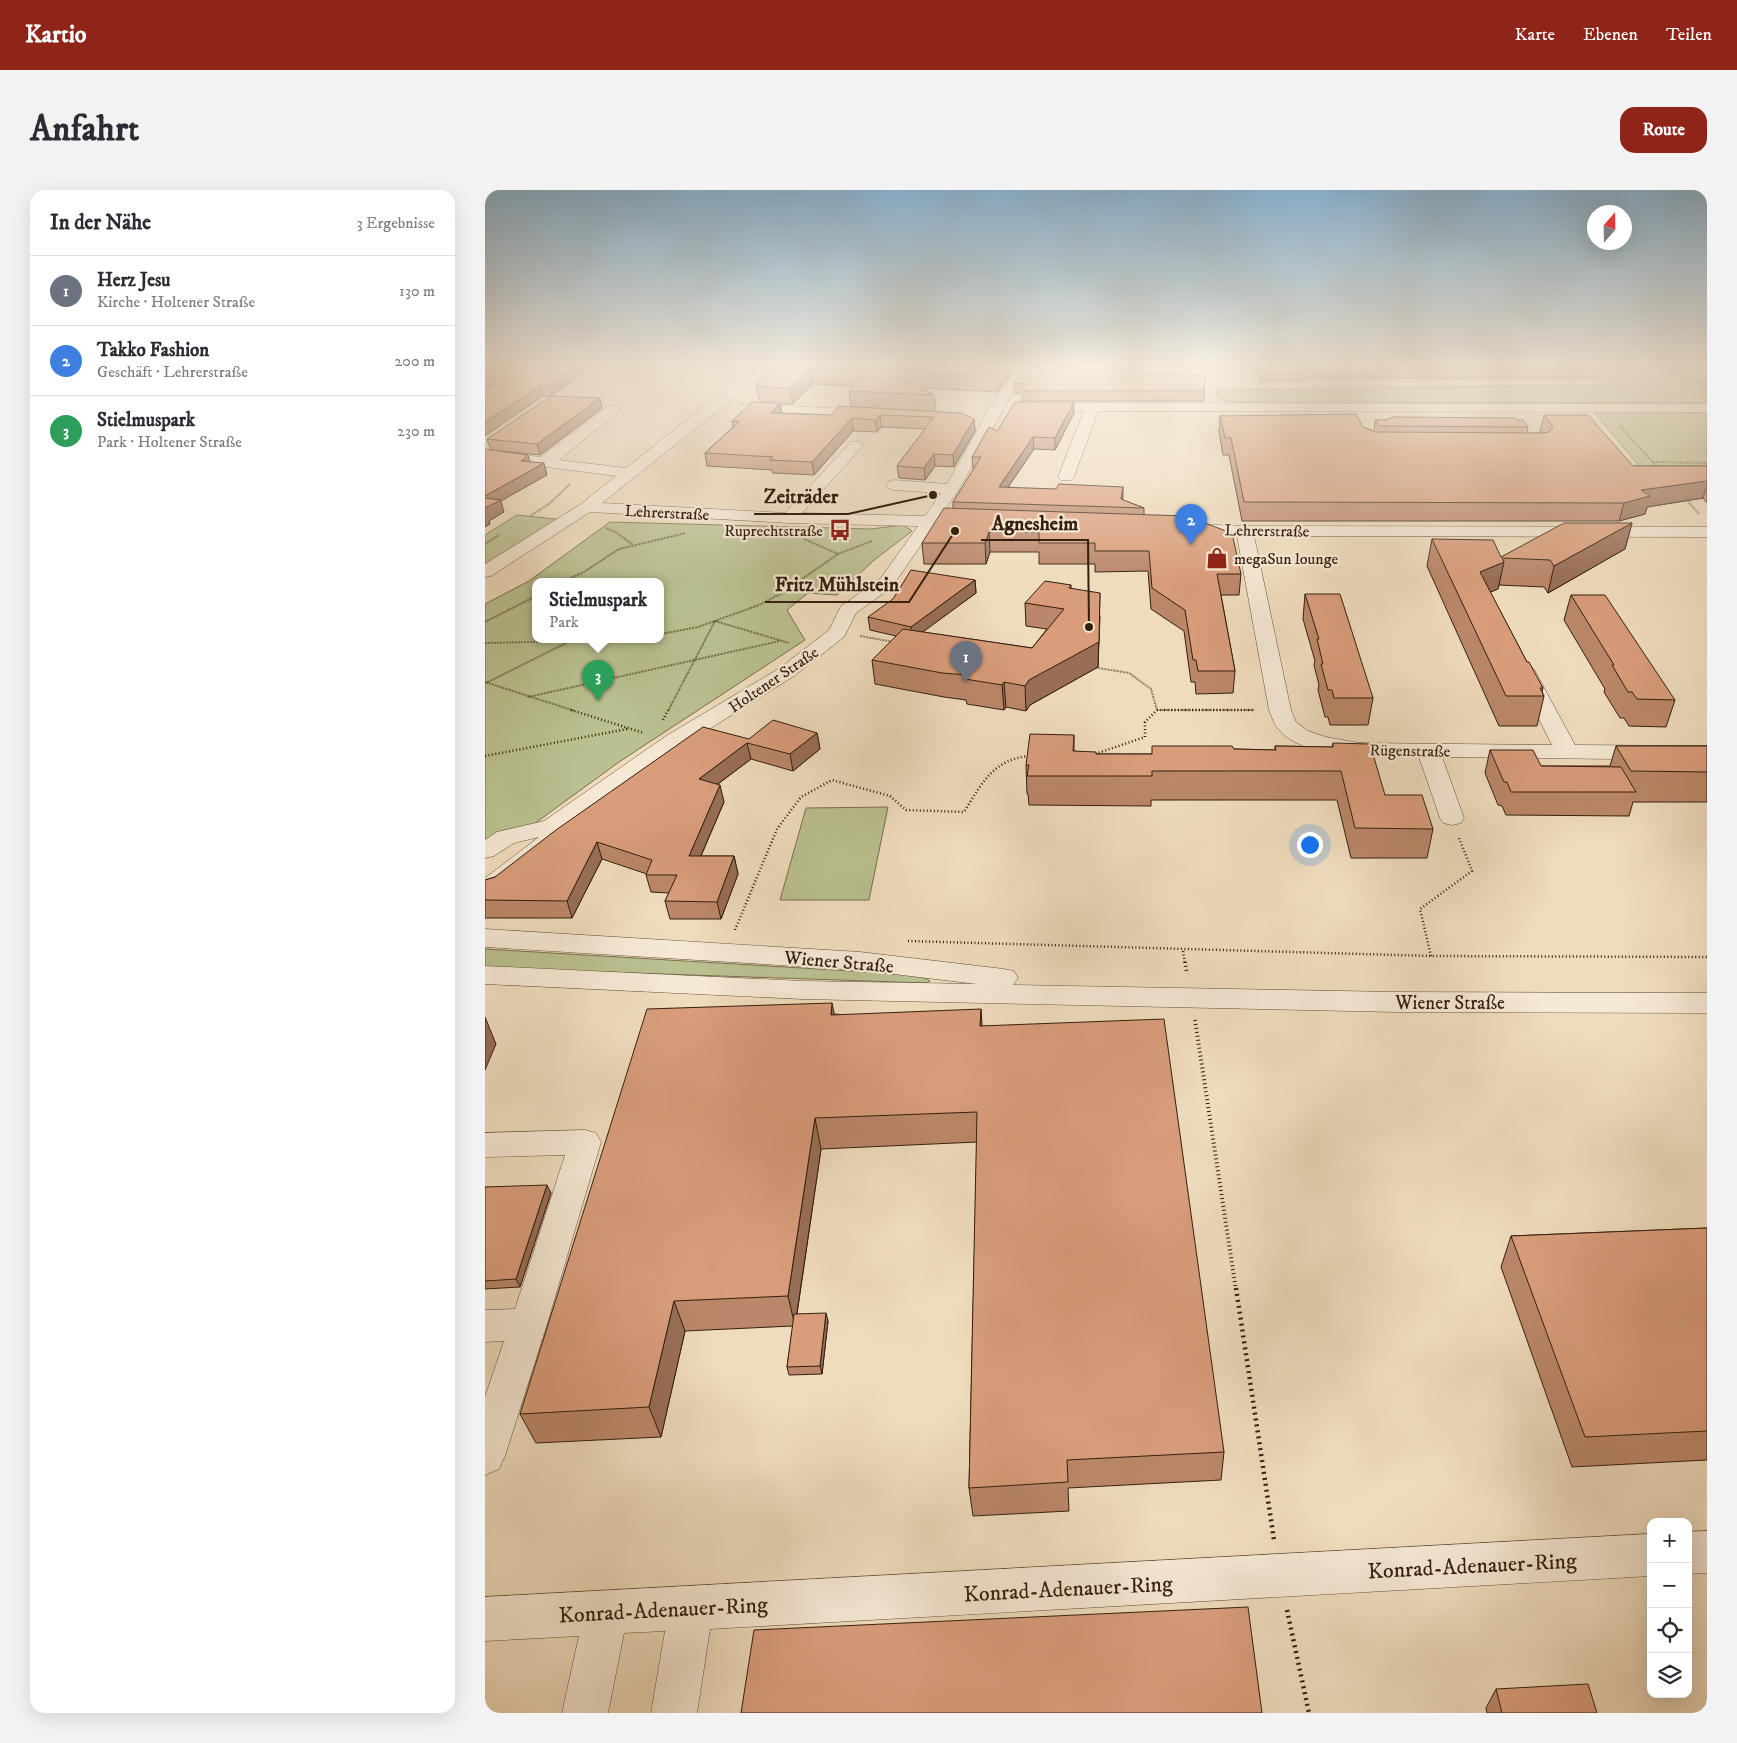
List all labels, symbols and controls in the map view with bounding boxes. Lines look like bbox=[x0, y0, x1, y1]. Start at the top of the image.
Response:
text: Kartio bbox=[25, 20, 87, 50]
text: Karte bbox=[1515, 24, 1555, 46]
text: Ebenen bbox=[1583, 24, 1638, 46]
text: Teilen bbox=[1666, 24, 1712, 46]
button: Route bbox=[1620, 107, 1707, 153]
text: Anfahrt bbox=[30, 108, 139, 152]
north arrow bbox=[1587, 205, 1632, 250]
text: In der Nähe bbox=[50, 210, 151, 236]
text: 3 Ergebnisse bbox=[357, 213, 435, 233]
text: Herz Jesu bbox=[97, 269, 171, 292]
text: 1 bbox=[63, 281, 69, 301]
text: 130 m bbox=[399, 281, 435, 301]
text: Kirche · Holtener Straße bbox=[97, 292, 255, 312]
text: Takko Fashion bbox=[97, 339, 209, 362]
text: 2 bbox=[62, 351, 70, 371]
text: 200 m bbox=[394, 351, 435, 371]
text: Geschäft · Lehrerstraße bbox=[97, 362, 248, 382]
text: Stielmuspark bbox=[97, 409, 195, 432]
text: 3 bbox=[63, 421, 69, 441]
text: 230 m bbox=[397, 421, 435, 441]
text: Park · Holtener Straße bbox=[97, 432, 242, 452]
callout: Zeiträder bbox=[754, 479, 848, 514]
text: Zeiträder bbox=[764, 485, 839, 510]
street label: Lehrerstraße bbox=[624, 501, 710, 525]
pin: 2 bbox=[1175, 504, 1207, 545]
callout: Agnesheim bbox=[981, 505, 1088, 540]
text: Agnesheim bbox=[991, 512, 1078, 537]
bus stop icon: Ruprechtstraße bbox=[827, 517, 853, 543]
street label: Lehrerstraße bbox=[1225, 520, 1310, 542]
place label: Ruprechtstraße bbox=[724, 521, 823, 541]
shop icon: megaSun lounge bbox=[1204, 545, 1230, 571]
place label: megaSun lounge bbox=[1234, 549, 1338, 569]
callout: Fritz Mühlstein bbox=[765, 567, 909, 602]
text: Fritz Mühlstein bbox=[775, 573, 900, 598]
popup bbox=[532, 578, 664, 643]
text: Stielmuspark bbox=[549, 589, 647, 612]
text: Park bbox=[549, 612, 579, 632]
pin: 1 bbox=[950, 641, 982, 682]
street label: Holtener Straße bbox=[725, 642, 823, 717]
pin: 3 bbox=[582, 660, 614, 701]
street label: Rügenstraße bbox=[1369, 740, 1451, 762]
your location bbox=[1297, 832, 1323, 858]
street label: Wiener Straße bbox=[782, 946, 895, 979]
street label: Wiener Straße bbox=[1394, 992, 1505, 1015]
map controls bbox=[1647, 1518, 1692, 1698]
button: + bbox=[1647, 1518, 1692, 1563]
street label: Konrad-Adenauer-Ring bbox=[1367, 1548, 1578, 1585]
button: − bbox=[1647, 1563, 1692, 1608]
street label: Konrad-Adenauer-Ring bbox=[963, 1571, 1174, 1608]
street label: Konrad-Adenauer-Ring bbox=[558, 1592, 769, 1629]
button: locate bbox=[1647, 1608, 1692, 1653]
button: layers bbox=[1647, 1653, 1692, 1698]

